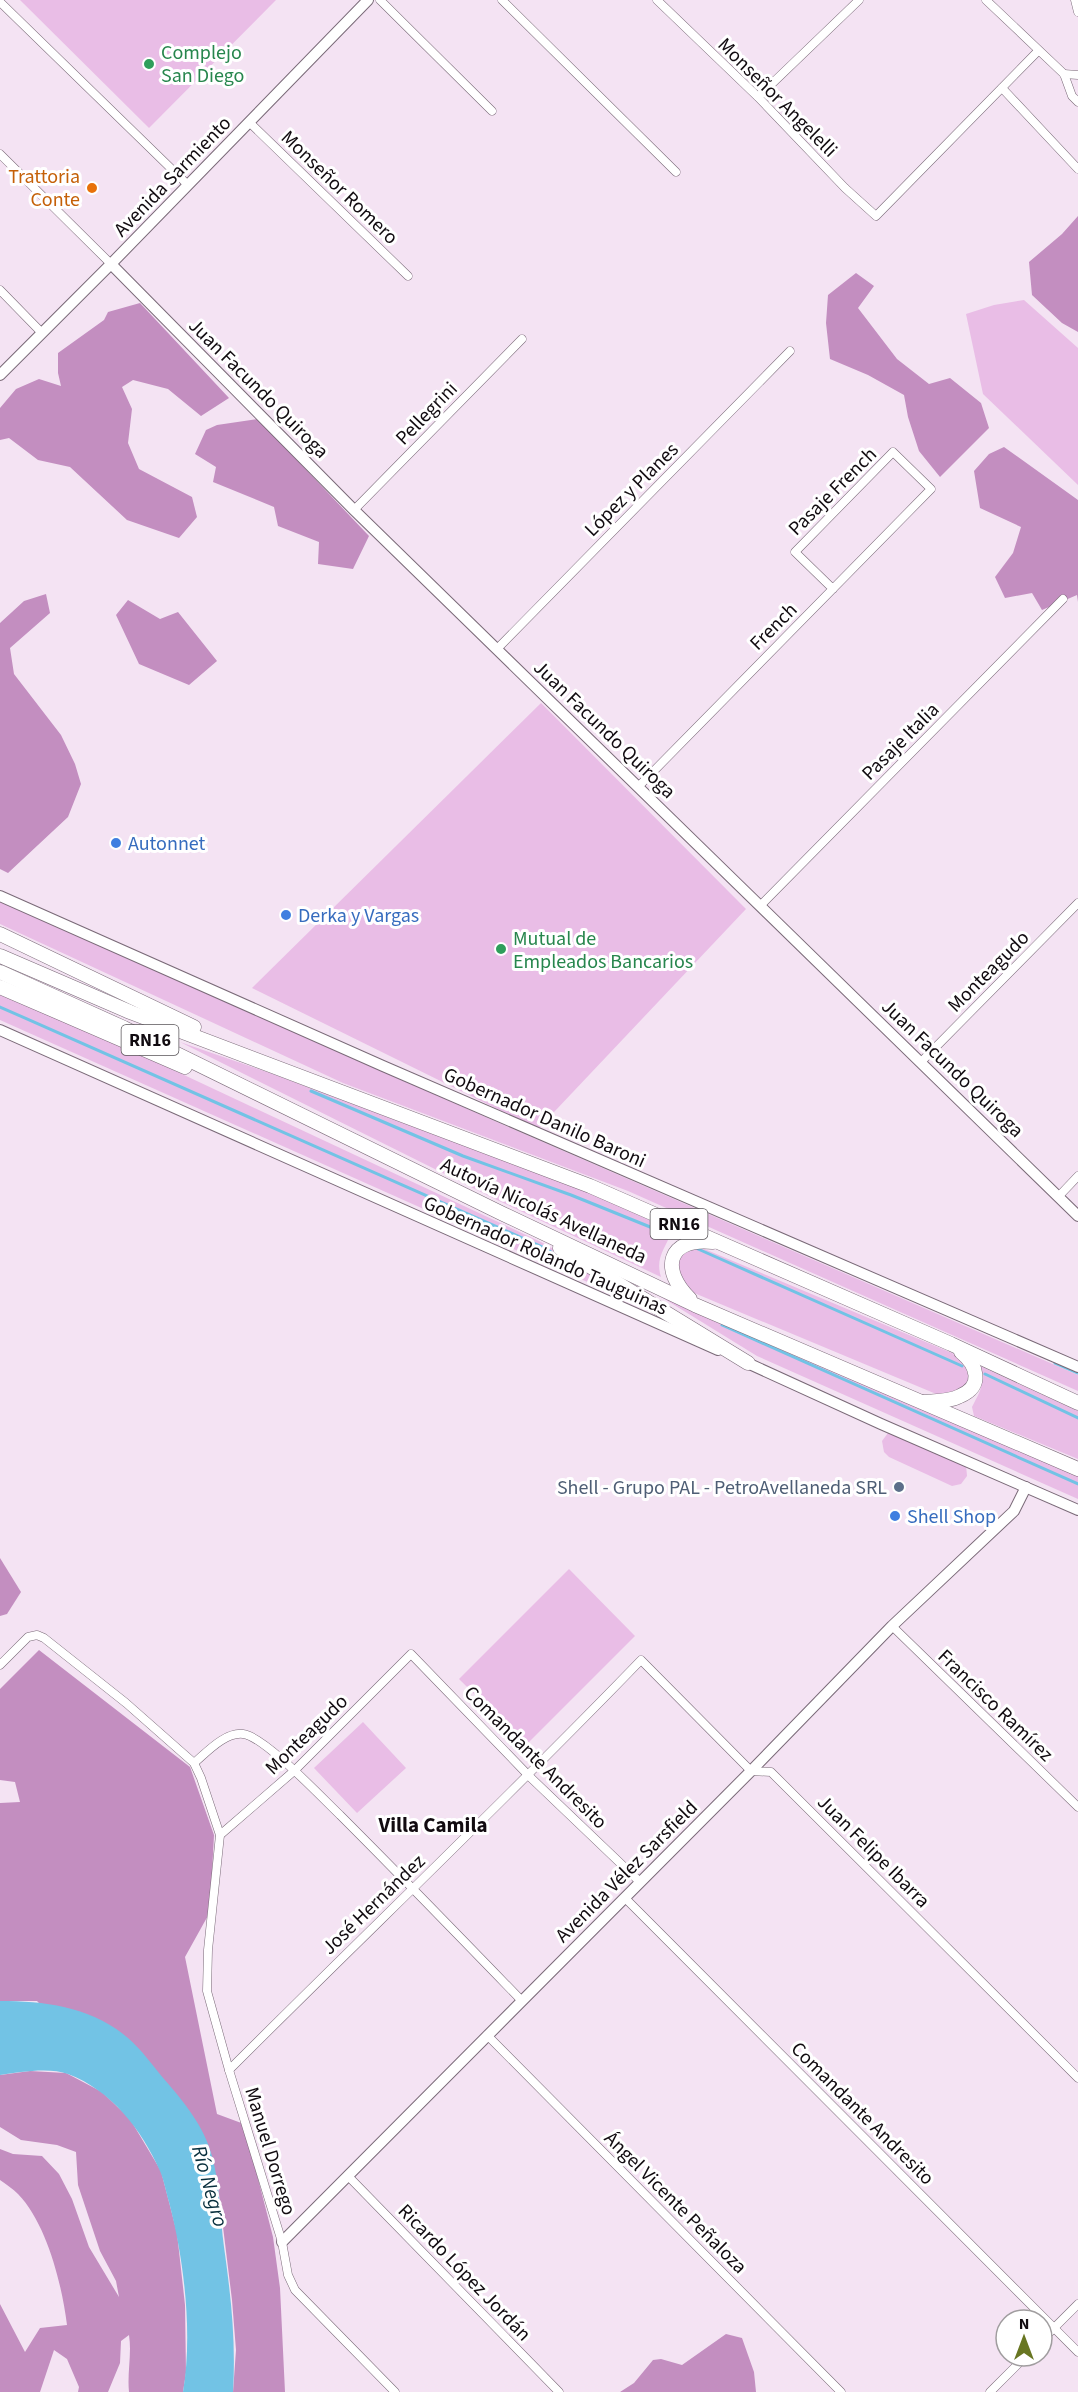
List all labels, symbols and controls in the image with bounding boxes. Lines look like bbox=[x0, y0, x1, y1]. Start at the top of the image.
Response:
street label: Monseñor Angelelli bbox=[711, 32, 843, 164]
place label: Complejo San Diego bbox=[161, 39, 244, 90]
marker: Complejo San Diego bbox=[142, 57, 156, 71]
street label: Avenida Sarmiento bbox=[108, 110, 238, 243]
street label: Monseñor Romero bbox=[274, 124, 404, 251]
place label: Trattoria Conte bbox=[8, 163, 80, 214]
marker: Trattoria Conte bbox=[85, 181, 99, 195]
street label: Juan Facundo Quiroga bbox=[182, 312, 335, 465]
street label: Pellegrini bbox=[389, 376, 464, 452]
street label: López y Planes bbox=[578, 436, 685, 543]
street label: Pasaje French bbox=[782, 441, 883, 542]
street label: French bbox=[744, 597, 804, 657]
street label: Juan Facundo Quiroga bbox=[527, 654, 682, 805]
street label: Pasaje Italia bbox=[856, 697, 946, 787]
place label: Autonnet bbox=[128, 830, 206, 858]
marker: Autonnet bbox=[109, 836, 123, 850]
place label: Derka y Vargas bbox=[298, 902, 419, 930]
marker: Derka y Vargas bbox=[279, 908, 293, 922]
place label: Mutual de Empleados Bancarios bbox=[513, 925, 693, 976]
street label: Monteagudo bbox=[942, 925, 1036, 1019]
marker: Mutual de Empleados Bancarios bbox=[494, 942, 508, 956]
street label: Juan Facundo Quiroga bbox=[875, 993, 1030, 1144]
road number: RN16 bbox=[122, 1025, 178, 1055]
street label: Gobernador Danilo Baroni bbox=[439, 1061, 650, 1175]
street label: Autovía Nicolás Avellaneda bbox=[436, 1151, 651, 1271]
street label: Gobernador Rolando Tauguinas bbox=[419, 1189, 672, 1323]
road number: RN16 bbox=[650, 1209, 708, 1239]
place label: Shell - Grupo PAL - PetroAvellaneda SRL bbox=[557, 1474, 887, 1502]
marker: Shell - Grupo PAL - PetroAvellaneda SRL bbox=[892, 1480, 906, 1494]
place label: Shell Shop bbox=[907, 1503, 996, 1531]
marker: Shell Shop bbox=[888, 1509, 902, 1523]
street label: Francisco Ramírez bbox=[931, 1643, 1059, 1768]
street label: Comandante Andresito bbox=[457, 1680, 613, 1836]
street label: Monteagudo bbox=[259, 1688, 354, 1781]
street label: Juan Felipe Ibarra bbox=[810, 1789, 936, 1915]
street label: Avenida Vélez Sarsfield bbox=[549, 1794, 704, 1949]
district label: Villa Camila bbox=[378, 1810, 487, 1840]
street label: José Hernández bbox=[316, 1848, 432, 1961]
street label: Comandante Andresito bbox=[784, 2036, 940, 2192]
street label: Manuel Dorrego bbox=[237, 2084, 303, 2219]
street label: Ángel Vicente Peñaloza bbox=[598, 2125, 753, 2280]
water label: Río Negro bbox=[184, 2142, 236, 2230]
street label: Ricardo López Jordán bbox=[391, 2198, 537, 2348]
north arrow bbox=[994, 2308, 1054, 2368]
text: N bbox=[1019, 2313, 1029, 2335]

